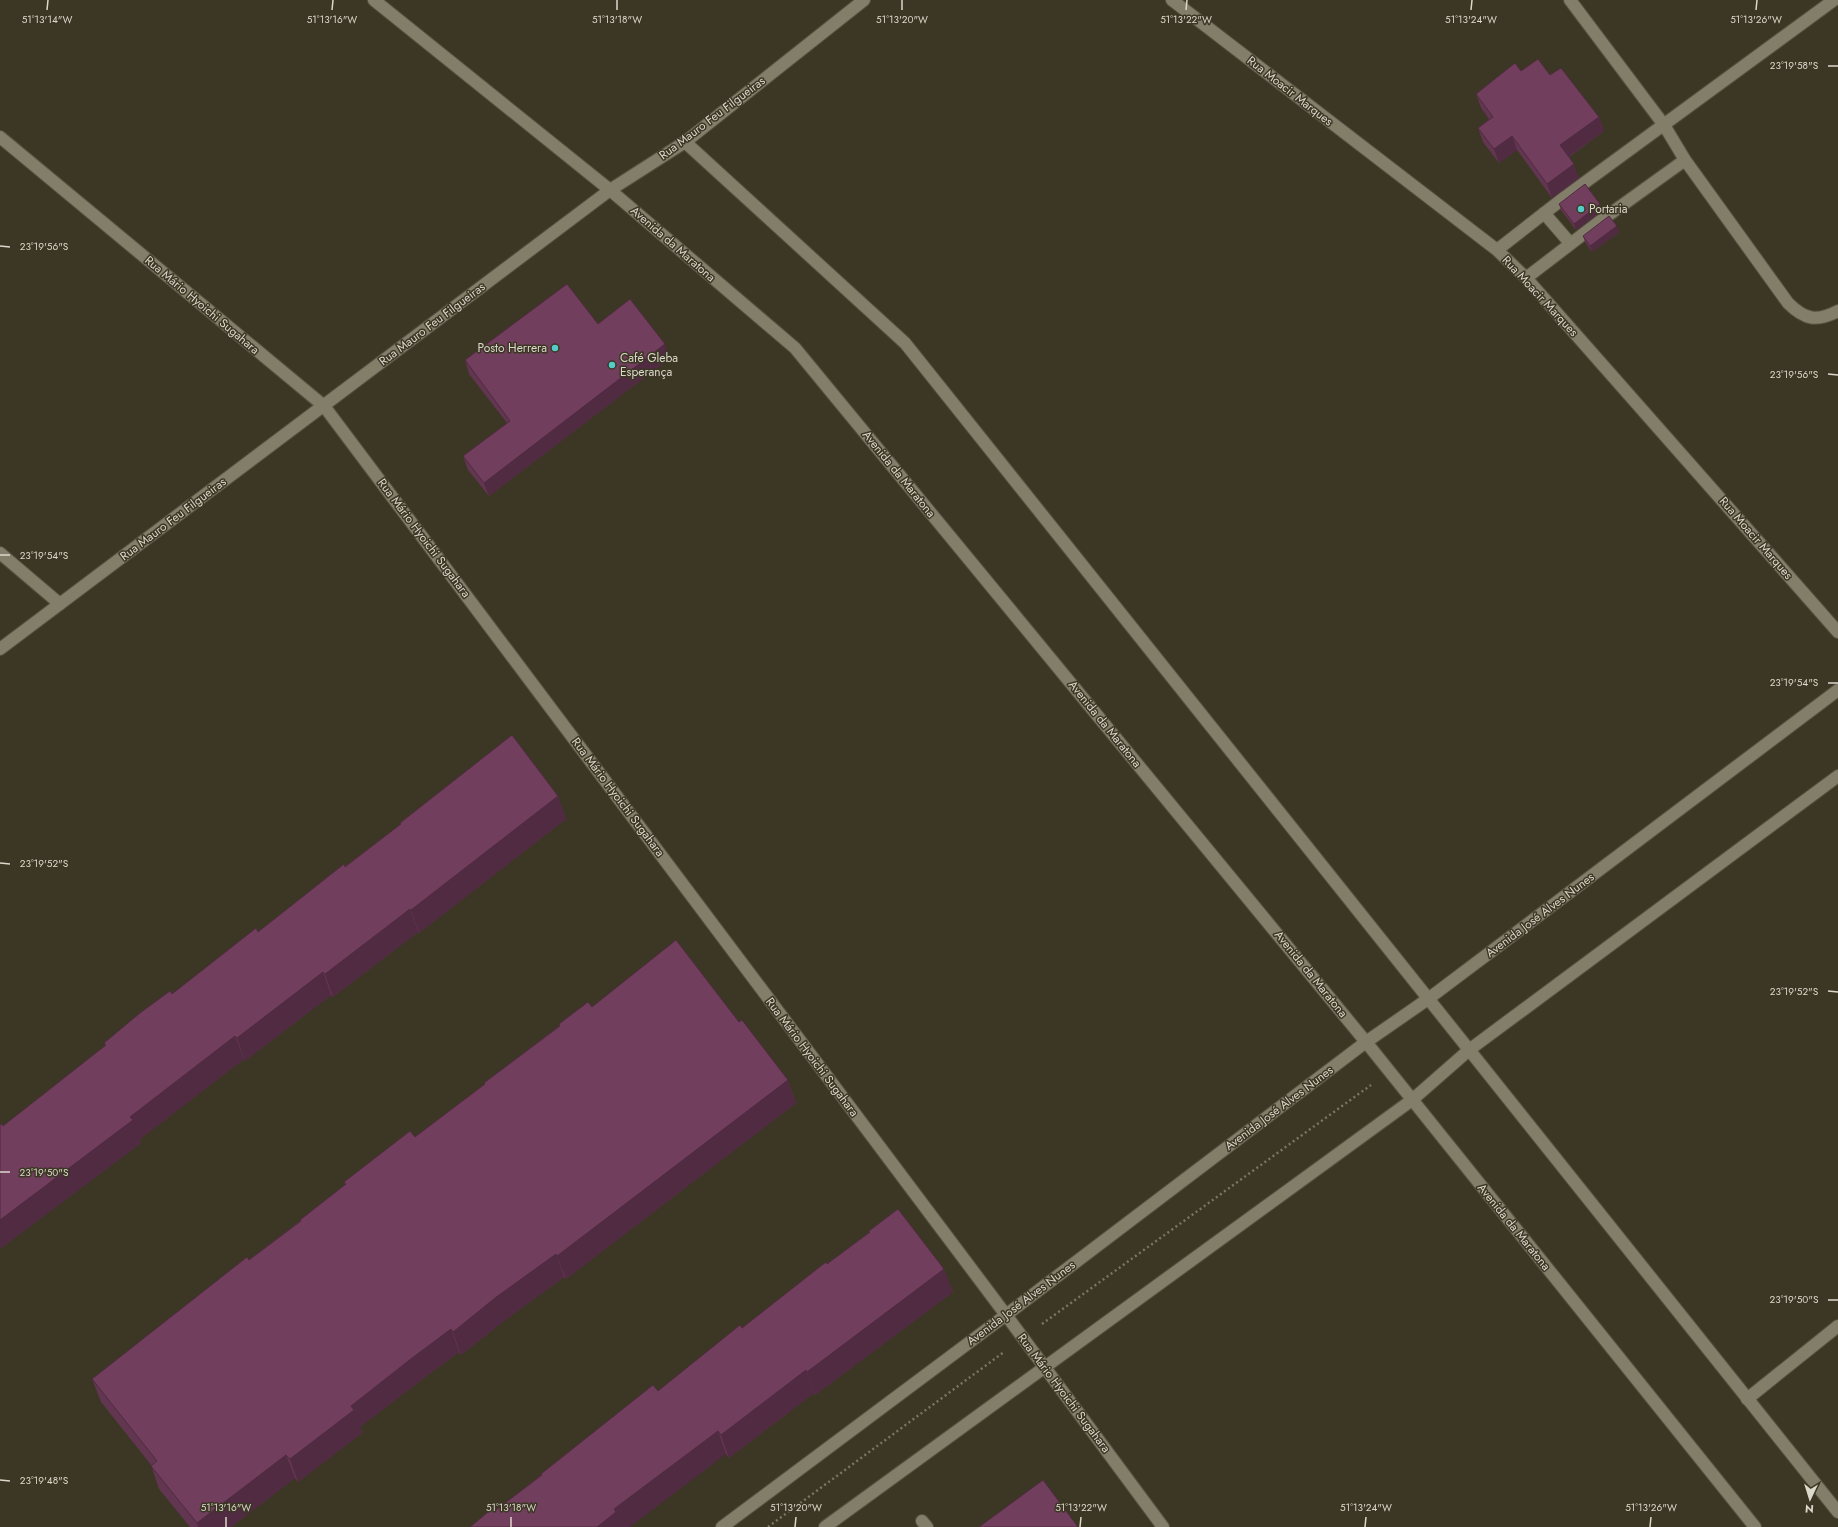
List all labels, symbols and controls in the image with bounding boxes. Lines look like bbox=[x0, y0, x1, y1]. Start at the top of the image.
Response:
text: 51°13'14"W bbox=[22, 12, 72, 27]
text: 51°13'16"W bbox=[307, 12, 357, 27]
text: 51°13'18"W bbox=[592, 12, 642, 27]
text: 51°13'20"W bbox=[876, 12, 928, 27]
text: 51°13'22"W bbox=[1160, 12, 1212, 27]
text: 51°13'24"W bbox=[1445, 12, 1497, 27]
text: 51°13'26"W bbox=[1730, 12, 1782, 27]
street label: Rua Moacir Marques bbox=[1243, 52, 1337, 130]
text: 23°19'58"S bbox=[1770, 58, 1819, 73]
street label: Rua Mauro Feu Filgueiras bbox=[655, 72, 769, 164]
place label: Portaria bbox=[1589, 200, 1628, 218]
street label: Avenida da Maratona bbox=[627, 202, 720, 286]
marker: Portaria bbox=[1576, 204, 1586, 214]
text: 23°19'56"S bbox=[20, 239, 69, 254]
street label: Rua Mário Hyoichi Sugahara bbox=[141, 252, 263, 359]
street label: Rua Moacir Marques bbox=[1498, 252, 1582, 341]
street label: Rua Mauro Feu Filgueiras bbox=[375, 278, 489, 370]
place label: Posto Herrera bbox=[477, 339, 547, 357]
marker: Posto Herrera bbox=[550, 343, 560, 353]
place label: Café Gleba Esperança bbox=[620, 349, 678, 381]
marker: Café Gleba Esperança bbox=[607, 360, 617, 370]
text: 23°19'56"S bbox=[1770, 367, 1819, 382]
street label: Avenida da Maratona bbox=[858, 427, 940, 522]
street label: Rua Mauro Feu Filgueiras bbox=[116, 473, 230, 565]
street label: Rua Mário Hyoichi Sugahara bbox=[373, 475, 475, 601]
street label: Rua Moacir Marques bbox=[1715, 493, 1797, 583]
text: 23°19'54"S bbox=[20, 548, 69, 563]
text: 23°19'54"S bbox=[1770, 675, 1819, 690]
street label: Avenida da Maratona bbox=[1064, 677, 1146, 772]
street label: Rua Mário Hyoichi Sugahara bbox=[567, 734, 669, 860]
text: 23°19'52"S bbox=[20, 856, 69, 871]
street label: Avenida José Alves Nunes bbox=[1482, 868, 1598, 962]
street label: Avenida da Maratona bbox=[1270, 927, 1352, 1022]
text: 23°19'52"S bbox=[1770, 984, 1819, 999]
street label: Rua Mário Hyoichi Sugahara bbox=[761, 994, 863, 1120]
street label: Avenida José Alves Nunes bbox=[1221, 1061, 1337, 1155]
text: 23°19'50"S bbox=[20, 1165, 69, 1180]
street label: Avenida da Maratona bbox=[1473, 1180, 1555, 1275]
street label: Avenida José Alves Nunes bbox=[963, 1256, 1079, 1350]
text: 23°19'50"S bbox=[1770, 1292, 1819, 1307]
street label: Rua Mário Hyoichi Sugahara bbox=[1013, 1330, 1115, 1456]
text: 23°19'48"S bbox=[20, 1473, 69, 1488]
north arrow bbox=[1790, 1479, 1830, 1519]
text: 51°13'16"W bbox=[201, 1500, 251, 1515]
text: 51°13'18"W bbox=[486, 1500, 536, 1515]
text: 51°13'20"W bbox=[770, 1500, 822, 1515]
text: 51°13'22"W bbox=[1055, 1500, 1107, 1515]
text: 51°13'24"W bbox=[1340, 1500, 1392, 1515]
text: 51°13'26"W bbox=[1625, 1500, 1677, 1515]
text: N bbox=[1804, 1501, 1814, 1517]

